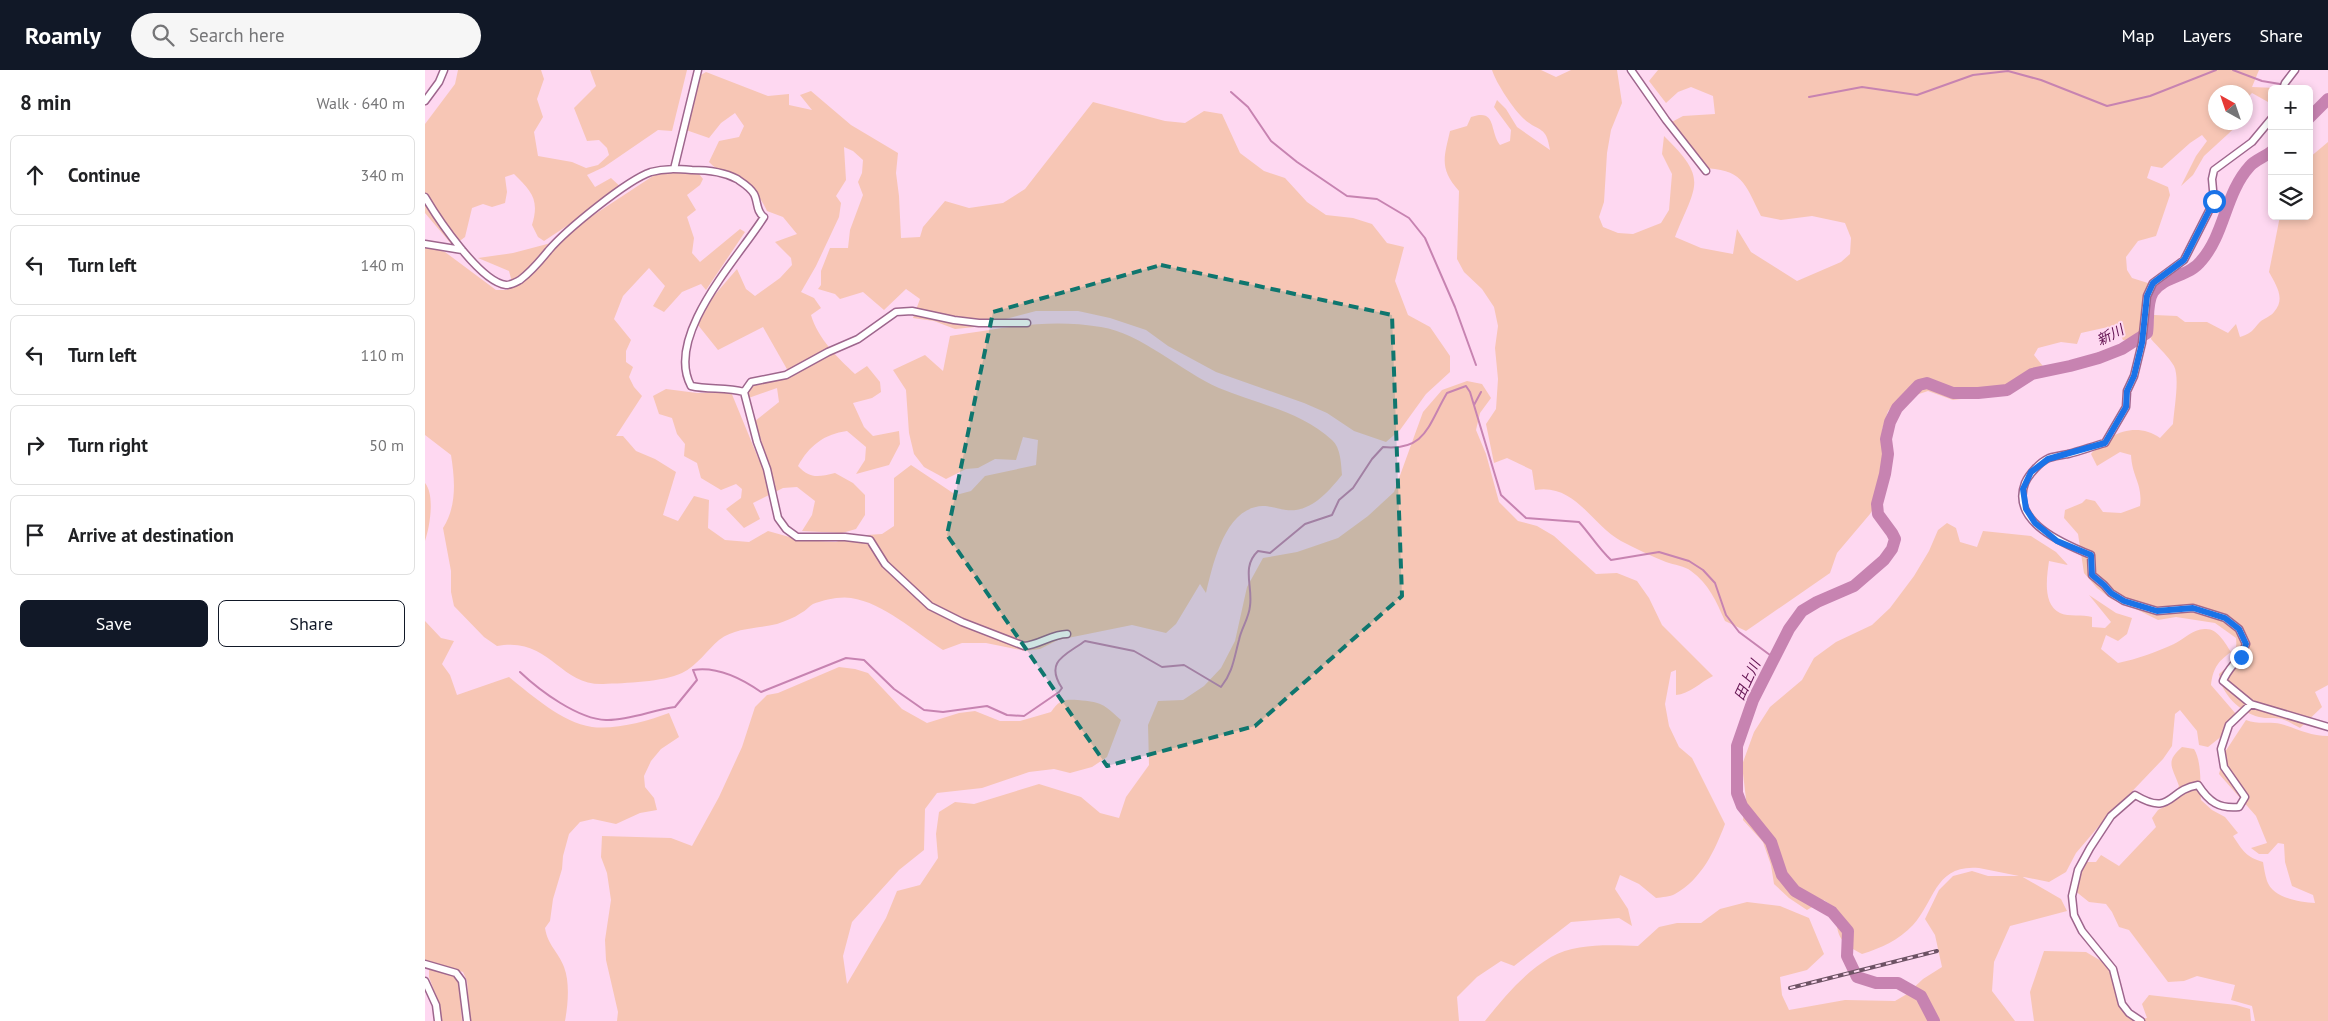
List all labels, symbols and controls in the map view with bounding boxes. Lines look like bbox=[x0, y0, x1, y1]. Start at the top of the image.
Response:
search box bbox=[131, 13, 481, 58]
text: Roamly bbox=[25, 20, 101, 51]
icon: search bbox=[149, 21, 177, 49]
text: Search here bbox=[189, 23, 285, 47]
text: Map bbox=[2122, 24, 2154, 47]
text: Layers bbox=[2182, 24, 2231, 47]
text: Share bbox=[2259, 24, 2303, 47]
north arrow bbox=[2208, 85, 2253, 130]
map controls bbox=[2268, 85, 2313, 220]
button: + bbox=[2268, 85, 2313, 130]
text: 8 min bbox=[20, 89, 71, 116]
text: Walk · 640 m bbox=[316, 93, 405, 113]
button: − bbox=[2268, 130, 2313, 175]
icon: ahead bbox=[21, 161, 49, 189]
text: Continue bbox=[68, 163, 140, 187]
text: 340 m bbox=[361, 165, 404, 185]
button: layers bbox=[2268, 175, 2313, 220]
route start bbox=[2203, 190, 2226, 213]
icon: left bbox=[21, 251, 49, 279]
text: Turn left bbox=[68, 253, 137, 277]
text: 140 m bbox=[361, 255, 404, 275]
water label: 新川 bbox=[2093, 320, 2128, 349]
icon: left bbox=[21, 341, 49, 369]
text: Turn left bbox=[68, 343, 137, 367]
text: 110 m bbox=[361, 345, 404, 365]
icon: right bbox=[21, 431, 49, 459]
text: Turn right bbox=[68, 433, 148, 457]
text: 50 m bbox=[369, 435, 404, 455]
icon: arrive bbox=[21, 521, 49, 549]
text: Arrive at destination bbox=[68, 523, 234, 547]
button: Save bbox=[20, 600, 208, 647]
button: Share bbox=[218, 600, 405, 647]
route end bbox=[2230, 646, 2253, 669]
water label: 田上川 bbox=[1730, 655, 1765, 703]

